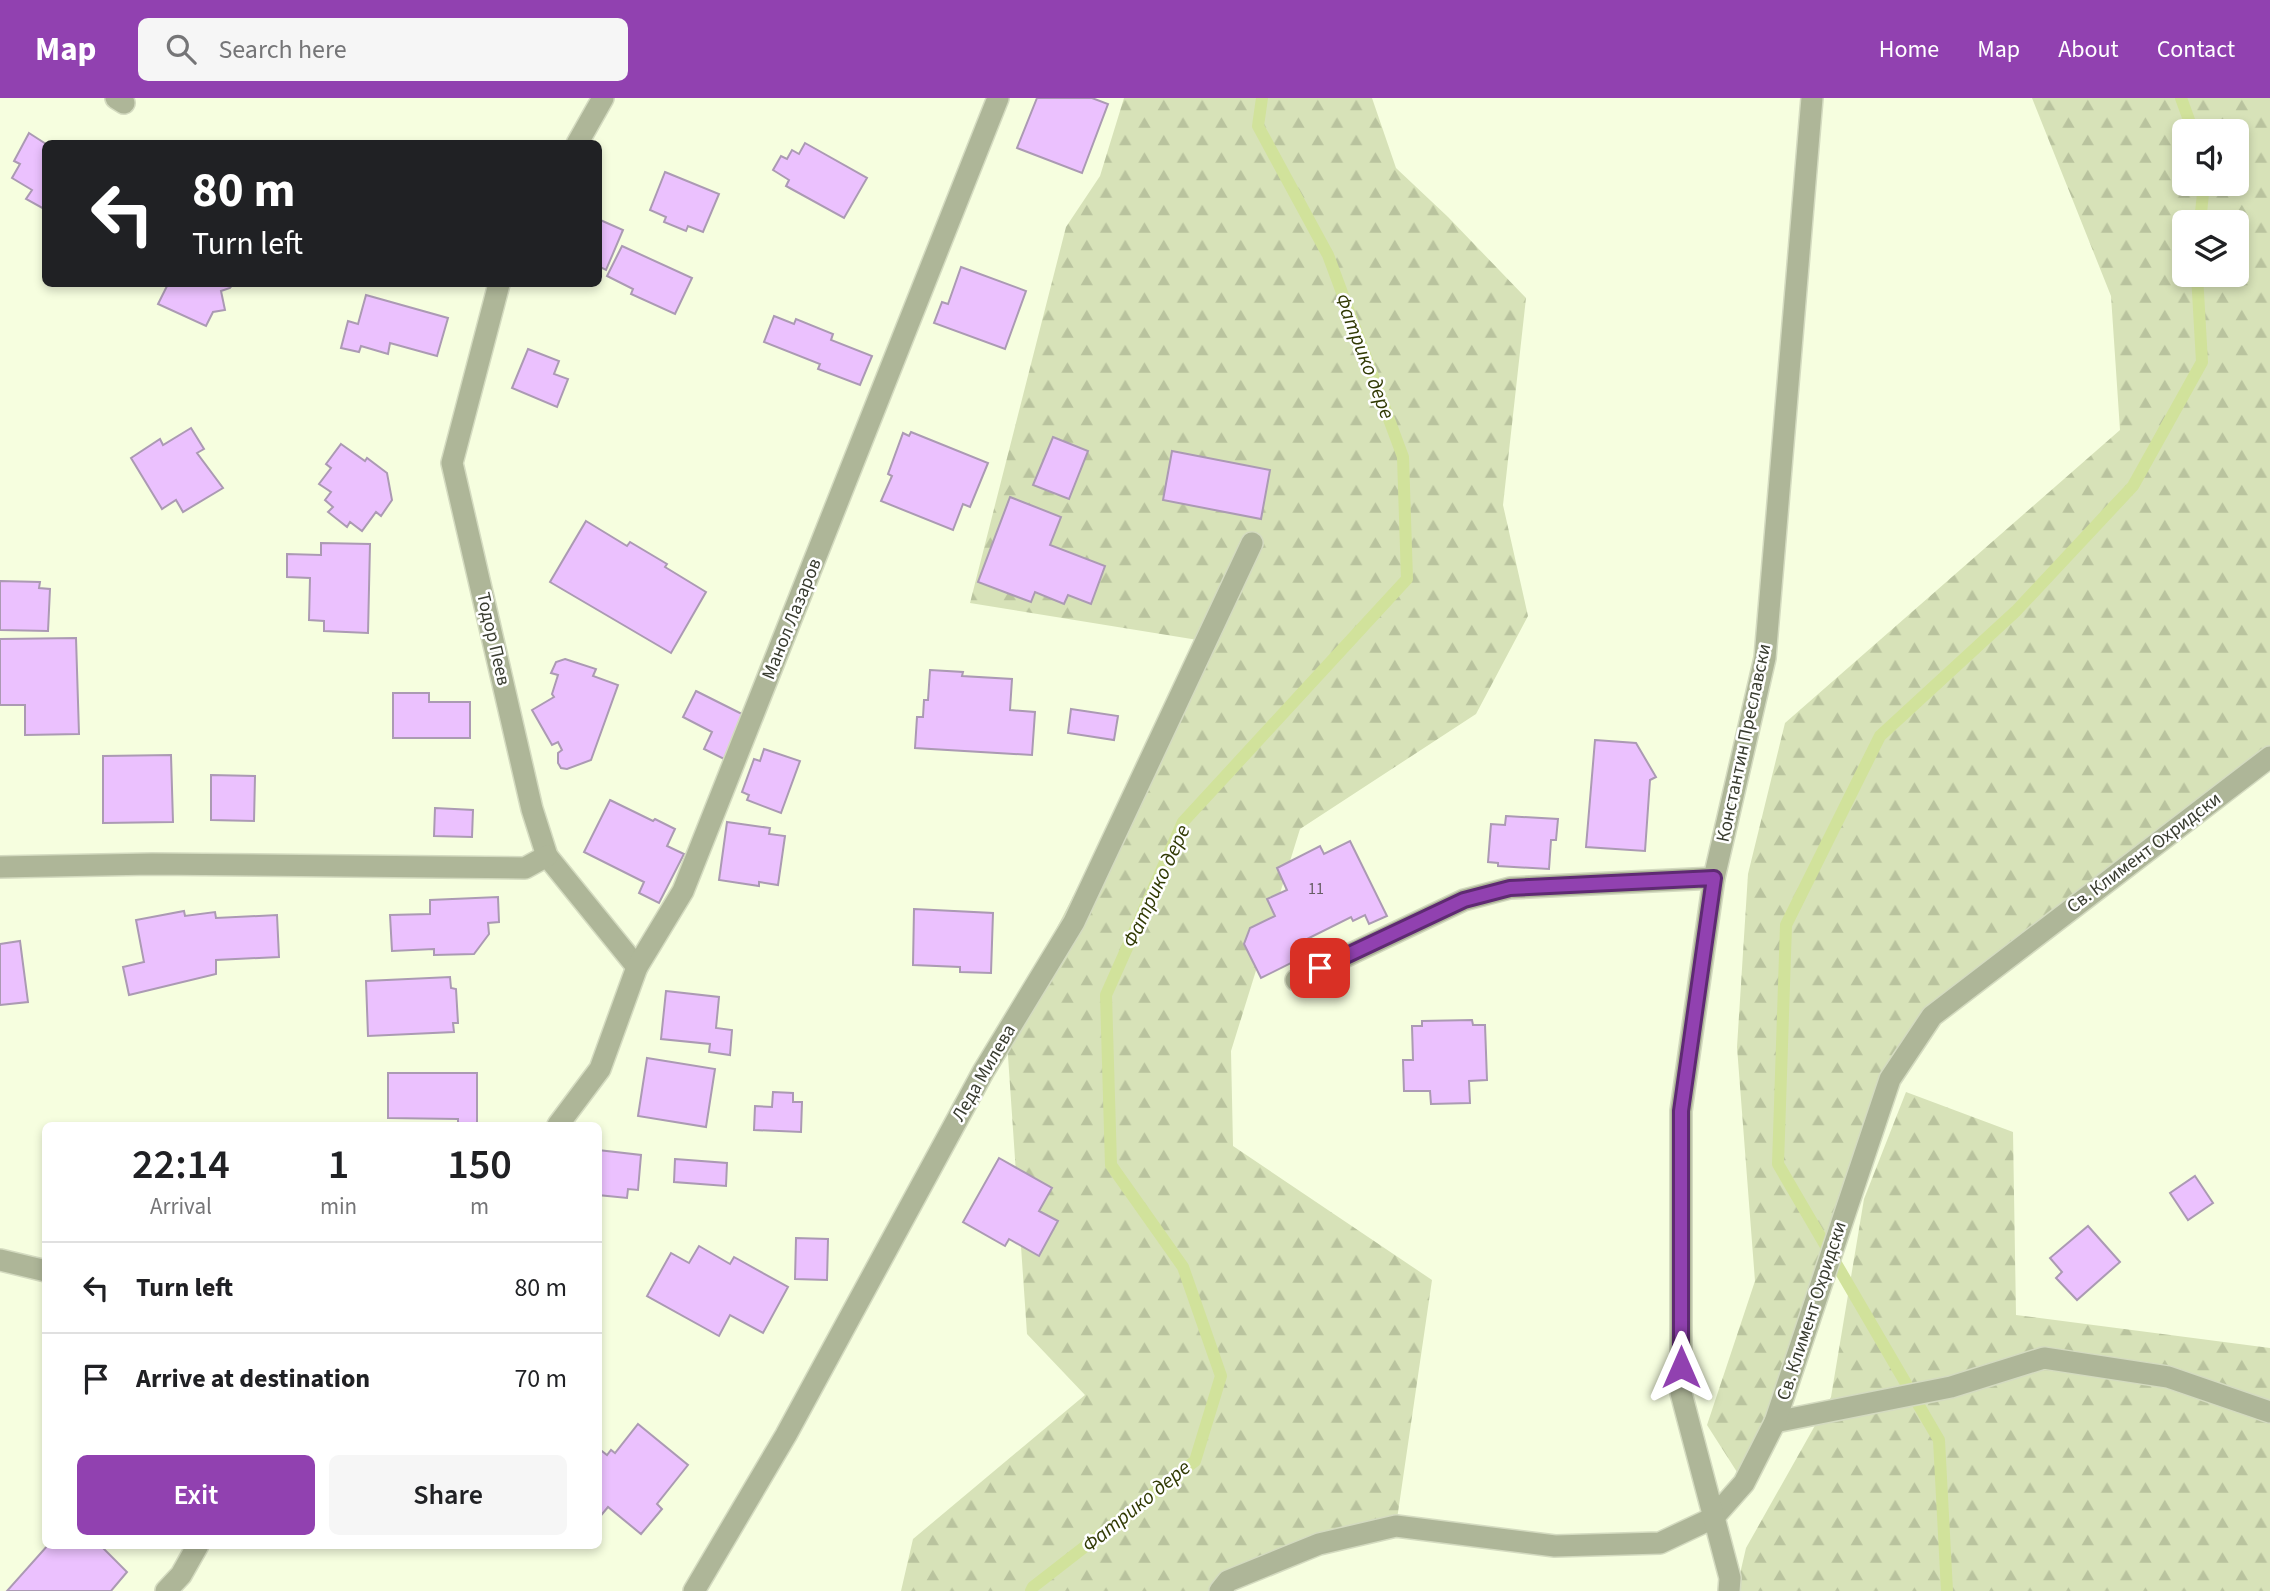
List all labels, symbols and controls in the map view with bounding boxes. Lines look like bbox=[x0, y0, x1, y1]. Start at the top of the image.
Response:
search box bbox=[138, 18, 628, 81]
text: Map bbox=[35, 26, 96, 73]
icon: search bbox=[162, 30, 200, 68]
text: Search here bbox=[218, 31, 347, 68]
text: Home bbox=[1879, 32, 1939, 67]
text: Map bbox=[1977, 32, 2020, 67]
text: About bbox=[2058, 32, 2119, 67]
text: Contact bbox=[2157, 32, 2235, 67]
map controls bbox=[2172, 119, 2249, 287]
button: sound bbox=[2172, 119, 2249, 196]
text: 80 m bbox=[192, 156, 296, 226]
icon: left bbox=[77, 168, 168, 259]
button: layers bbox=[2172, 210, 2249, 287]
text: Turn left bbox=[192, 221, 303, 267]
water label: Фатрико дере bbox=[1327, 289, 1403, 423]
street label: Манол Лазаров bbox=[755, 554, 829, 684]
street label: Тодор Пеев bbox=[469, 590, 517, 688]
street label: Константин Преславски bbox=[1710, 641, 1778, 845]
street label: Св. Климент Охридски bbox=[2061, 786, 2227, 920]
water label: Фатрико дере bbox=[1114, 820, 1198, 952]
house number: 11 bbox=[1308, 878, 1324, 900]
pin bbox=[1290, 938, 1350, 998]
icon: arrive bbox=[1301, 949, 1339, 987]
street label: Леда Милева bbox=[945, 1019, 1023, 1127]
text: 22:14 bbox=[132, 1135, 230, 1195]
text: 1 bbox=[328, 1135, 349, 1195]
text: 150 bbox=[447, 1135, 512, 1195]
text: Arrival bbox=[150, 1190, 212, 1223]
text: min bbox=[320, 1190, 357, 1223]
text: m bbox=[470, 1190, 489, 1223]
street label: Св. Климент Охридски bbox=[1770, 1218, 1854, 1404]
icon: left bbox=[77, 1269, 115, 1307]
text: Turn left bbox=[136, 1269, 233, 1306]
text: 80 m bbox=[514, 1269, 567, 1306]
position arrow bbox=[1644, 1330, 1718, 1404]
icon: arrive bbox=[77, 1360, 115, 1398]
text: Arrive at destination bbox=[136, 1360, 370, 1397]
text: 70 m bbox=[514, 1360, 567, 1397]
water label: Фатрико дере bbox=[1075, 1453, 1197, 1559]
button: Exit bbox=[77, 1455, 315, 1535]
button: Share bbox=[329, 1455, 567, 1535]

